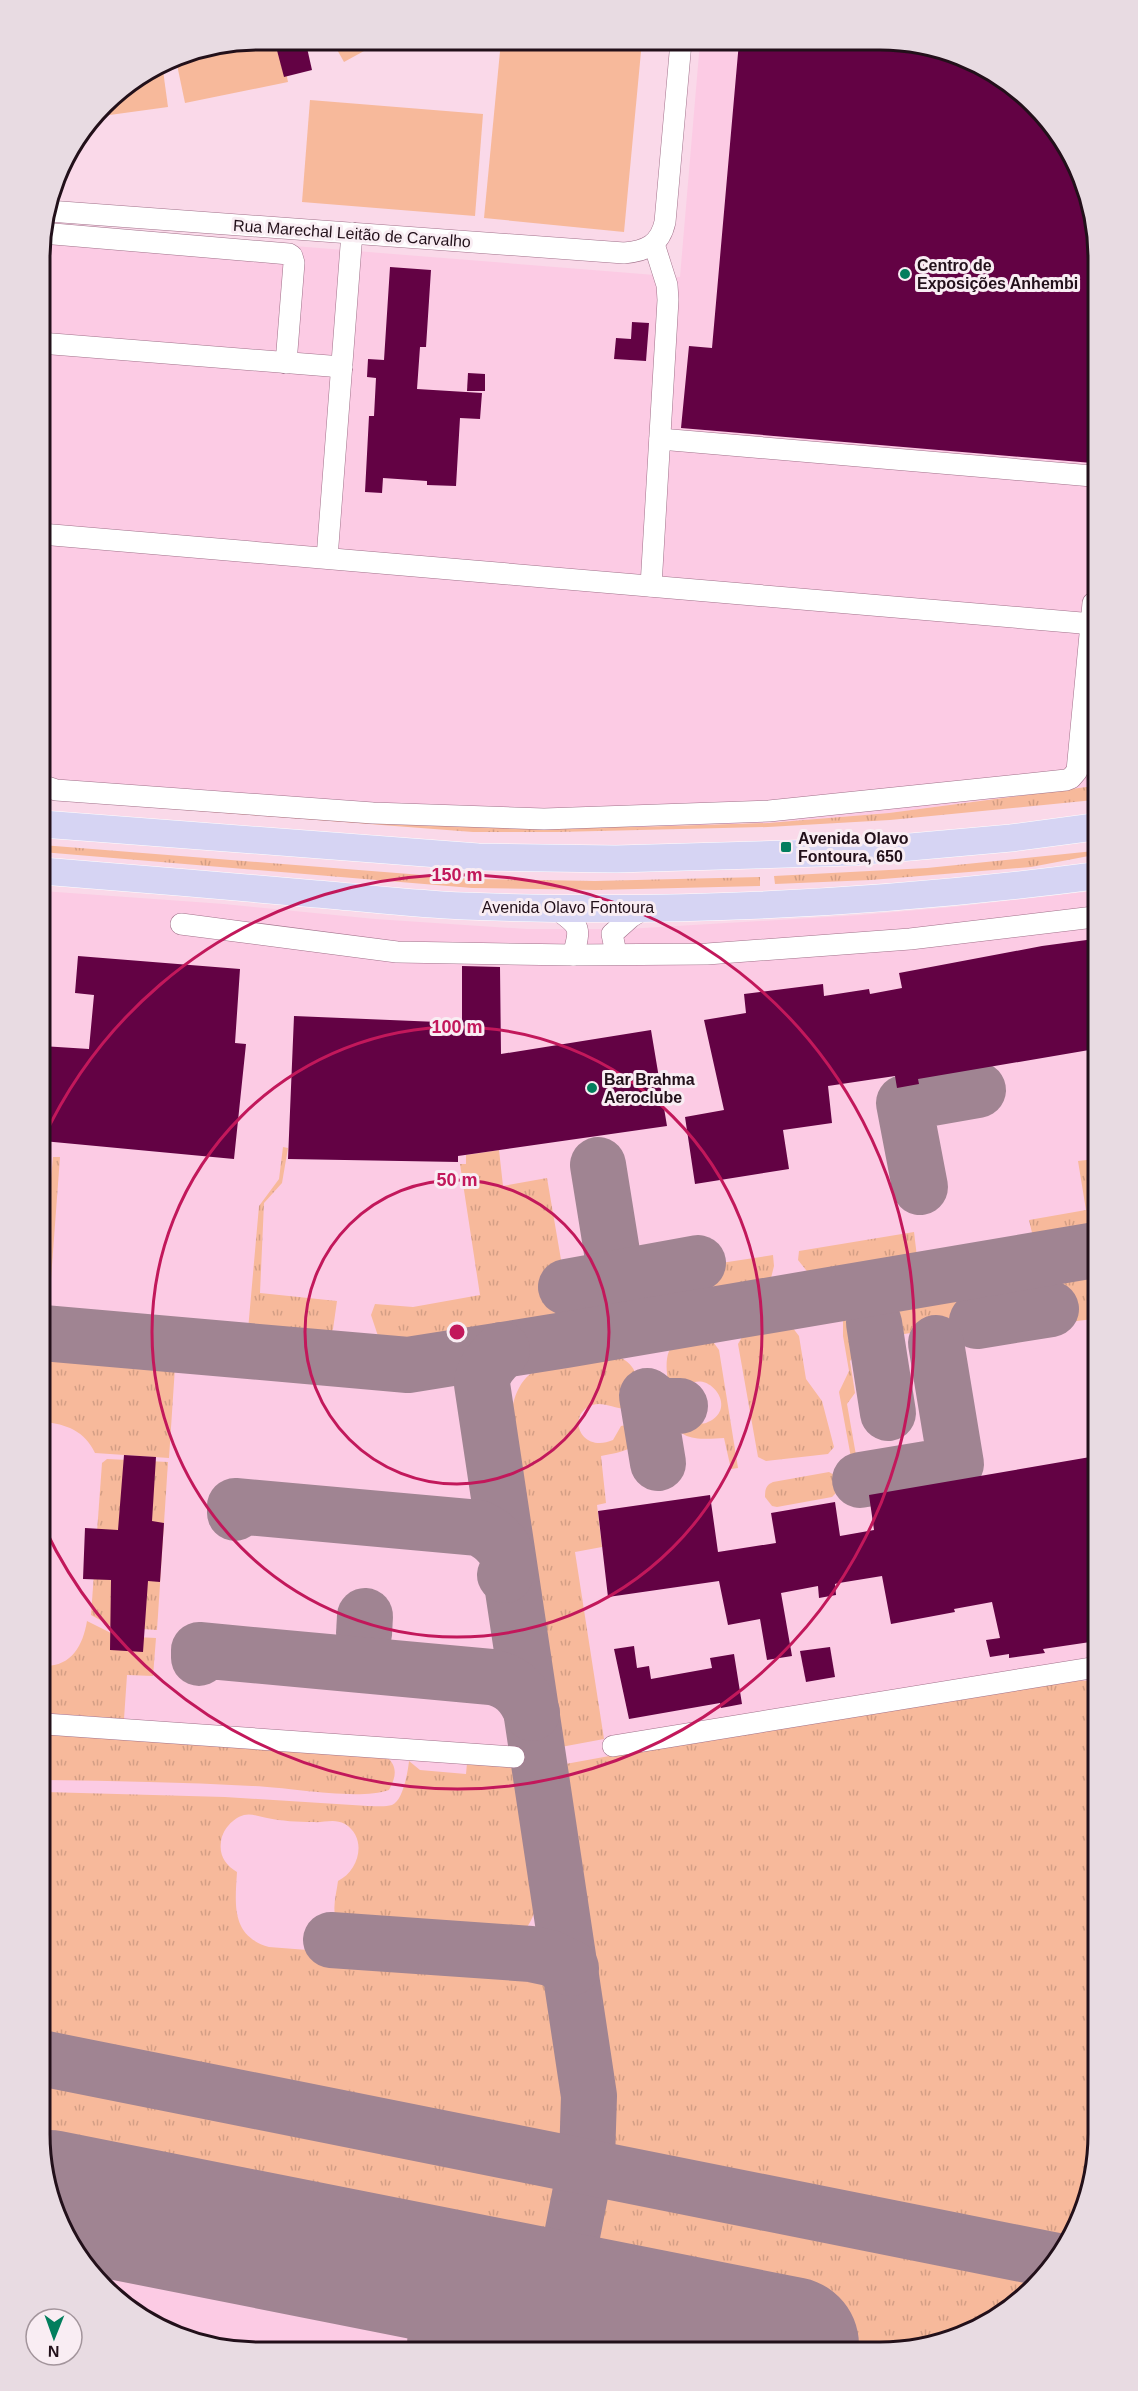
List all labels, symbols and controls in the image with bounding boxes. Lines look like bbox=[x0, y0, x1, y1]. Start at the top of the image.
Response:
street label: Rua Marechal Leitão de Carvalho bbox=[232, 217, 472, 250]
place label: Centro de Exposições Anhembi bbox=[917, 257, 1078, 292]
marker: Centro de Exposições Anhembi bbox=[898, 267, 912, 281]
place label: Avenida Olavo Fontoura, 650 bbox=[798, 830, 909, 865]
marker: Avenida Olavo Fontoura, 650 bbox=[779, 840, 793, 854]
text: 150 m bbox=[431, 865, 483, 885]
street label: Avenida Olavo Fontoura bbox=[482, 899, 654, 916]
text: 100 m bbox=[431, 1017, 483, 1037]
place label: Bar Brahma Aeroclube bbox=[604, 1071, 695, 1106]
marker: Bar Brahma Aeroclube bbox=[585, 1081, 599, 1095]
text: 50 m bbox=[436, 1170, 478, 1190]
centre of rings bbox=[447, 1322, 467, 1342]
north arrow bbox=[24, 2307, 84, 2367]
text: N bbox=[48, 2343, 60, 2360]

